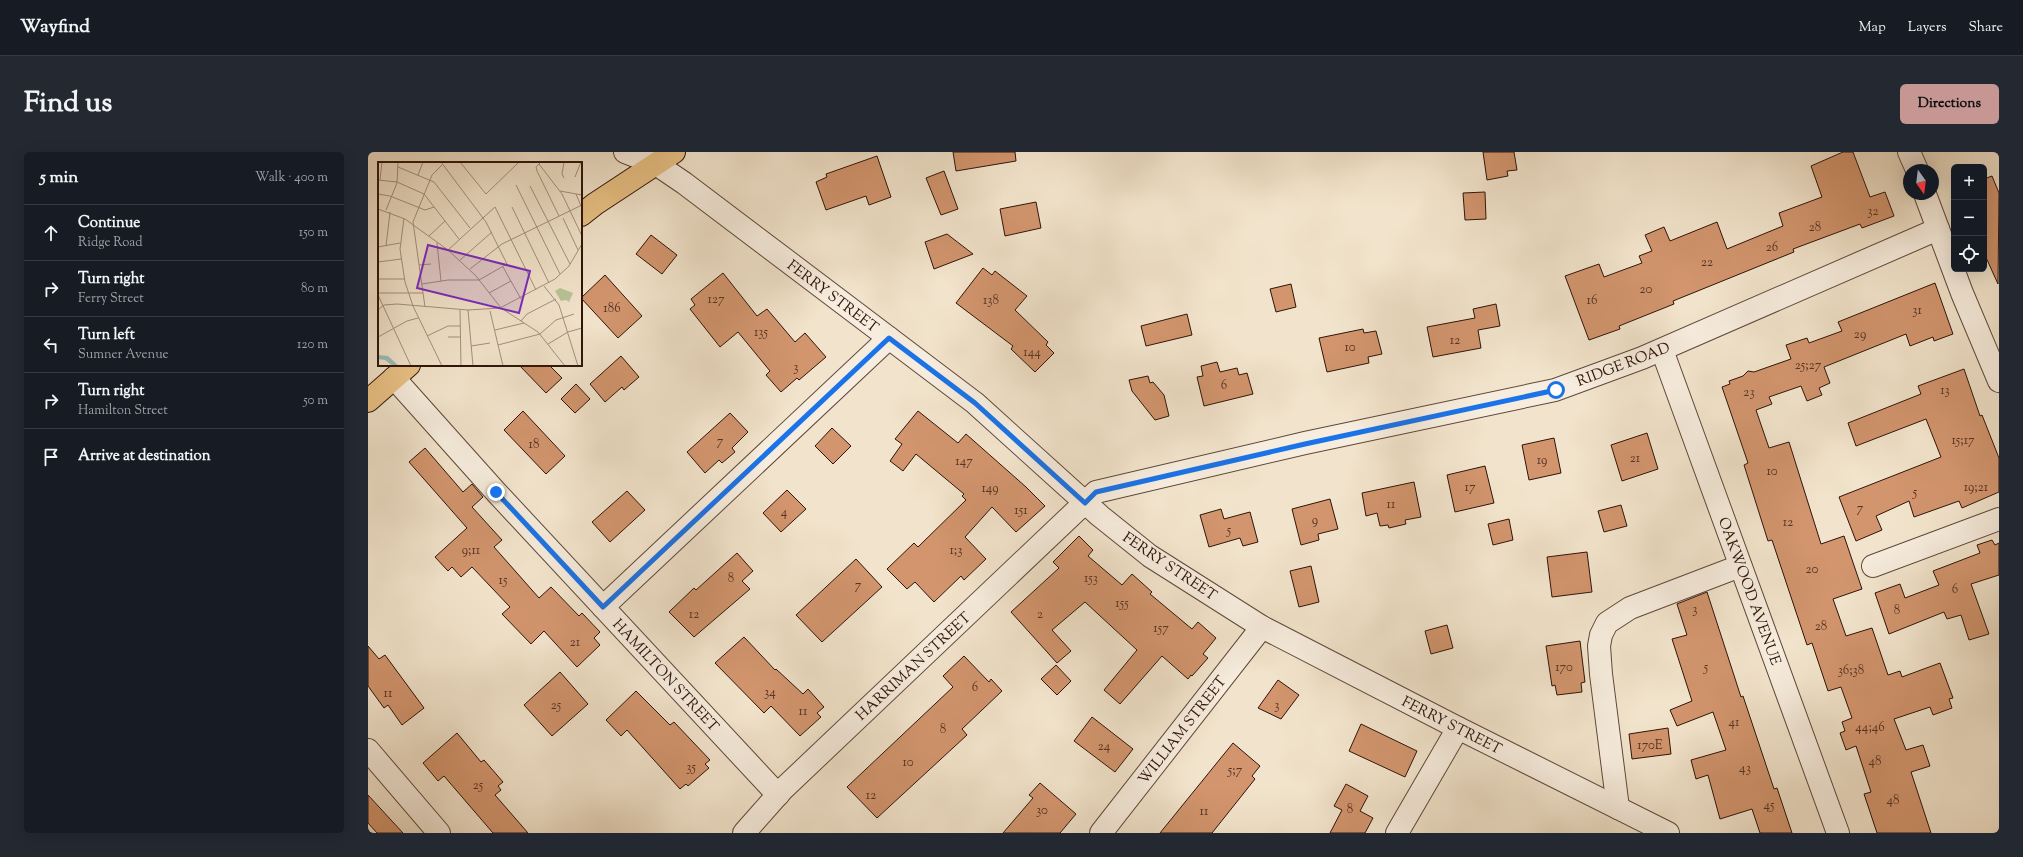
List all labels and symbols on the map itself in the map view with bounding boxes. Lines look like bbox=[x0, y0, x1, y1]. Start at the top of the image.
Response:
inset map bbox=[378, 162, 582, 366]
north arrow bbox=[1903, 164, 1939, 200]
house number: 32 bbox=[1867, 203, 1879, 221]
house number: 28 bbox=[1809, 219, 1821, 237]
house number: 26 bbox=[1766, 239, 1778, 257]
house number: 22 bbox=[1701, 254, 1713, 272]
street label: FERRY STREET bbox=[782, 256, 883, 339]
house number: 20 bbox=[1640, 281, 1653, 299]
house number: 127 bbox=[707, 291, 725, 309]
house number: 138 bbox=[983, 292, 999, 310]
house number: 16 bbox=[1587, 292, 1597, 310]
house number: 186 bbox=[603, 300, 621, 318]
house number: 31 bbox=[1912, 302, 1922, 320]
house number: 135 bbox=[754, 324, 769, 342]
house number: 29 bbox=[1854, 326, 1866, 344]
house number: 12 bbox=[1450, 332, 1460, 350]
street label: RIDGE ROAD bbox=[1574, 338, 1673, 393]
house number: 10 bbox=[1344, 339, 1356, 357]
house number: 144 bbox=[1023, 344, 1041, 362]
house number: 25;27 bbox=[1795, 357, 1822, 375]
house number: 3 bbox=[793, 359, 799, 377]
house number: 6 bbox=[1221, 377, 1227, 395]
route start bbox=[1547, 381, 1565, 399]
house number: 13 bbox=[1940, 382, 1950, 400]
house number: 23 bbox=[1743, 384, 1755, 402]
house number: 15;17 bbox=[1951, 432, 1975, 450]
house number: 7 bbox=[717, 433, 724, 451]
house number: 18 bbox=[529, 436, 539, 454]
house number: 21 bbox=[1630, 450, 1641, 468]
house number: 19 bbox=[1537, 452, 1547, 470]
house number: 147 bbox=[955, 453, 973, 471]
house number: 10 bbox=[1766, 463, 1778, 481]
house number: 17 bbox=[1465, 479, 1476, 497]
house number: 19;21 bbox=[1964, 479, 1989, 497]
house number: 149 bbox=[981, 480, 999, 498]
route end bbox=[487, 483, 505, 501]
house number: 5 bbox=[1912, 484, 1918, 502]
house number: 11 bbox=[1387, 496, 1396, 514]
house number: 7 bbox=[1857, 500, 1864, 518]
house number: 151 bbox=[1014, 502, 1028, 520]
house number: 4 bbox=[781, 504, 788, 522]
house number: 9 bbox=[1312, 512, 1318, 530]
house number: 12 bbox=[1783, 514, 1793, 532]
street label: OAKWOOD AVENUE bbox=[1712, 515, 1785, 669]
house number: 5 bbox=[1226, 522, 1232, 540]
street label: FERRY STREET bbox=[1118, 528, 1221, 607]
house number: 9;11 bbox=[462, 542, 481, 560]
house number: 1;3 bbox=[949, 542, 963, 560]
house number: 20 bbox=[1806, 561, 1819, 579]
house number: 8 bbox=[728, 570, 734, 588]
house number: 153 bbox=[1084, 570, 1098, 588]
house number: 15 bbox=[499, 572, 508, 590]
house number: 7 bbox=[855, 577, 862, 595]
house number: 6 bbox=[1952, 581, 1958, 599]
house number: 155 bbox=[1115, 595, 1129, 613]
house number: 3 bbox=[1692, 601, 1698, 619]
house number: 8 bbox=[1894, 602, 1900, 620]
house number: 12 bbox=[689, 606, 699, 624]
house number: 2 bbox=[1037, 606, 1043, 624]
street label: HARRIMAN STREET bbox=[852, 608, 977, 726]
street label: HAMILTON STREET bbox=[607, 615, 723, 738]
house number: 28 bbox=[1815, 618, 1827, 636]
house number: 157 bbox=[1153, 620, 1169, 638]
house number: 21 bbox=[570, 634, 581, 652]
house number: 170 bbox=[1555, 659, 1573, 677]
house number: 5 bbox=[1703, 659, 1709, 677]
house number: 36;38 bbox=[1838, 662, 1864, 680]
street label: WILLIAM STREET bbox=[1134, 672, 1233, 790]
house number: 6 bbox=[972, 679, 978, 697]
house number: 34 bbox=[764, 684, 776, 702]
house number: 11 bbox=[384, 685, 393, 703]
street label: FERRY STREET bbox=[1398, 692, 1505, 761]
house number: 25 bbox=[551, 697, 562, 715]
house number: 3 bbox=[1274, 697, 1280, 715]
house number: 11 bbox=[799, 703, 808, 721]
house number: 41 bbox=[1729, 714, 1740, 732]
house number: 44;46 bbox=[1855, 719, 1885, 737]
house number: 8 bbox=[940, 721, 946, 739]
house number: 170E bbox=[1637, 737, 1663, 755]
house number: 24 bbox=[1098, 738, 1111, 756]
house number: 48 bbox=[1868, 753, 1882, 771]
house number: 10 bbox=[902, 754, 914, 772]
house number: 35 bbox=[686, 759, 696, 777]
house number: 43 bbox=[1739, 760, 1751, 778]
house number: 5;7 bbox=[1227, 762, 1243, 780]
house number: 25 bbox=[473, 777, 484, 795]
house number: 12 bbox=[866, 787, 876, 805]
house number: 48 bbox=[1886, 792, 1900, 810]
house number: 45 bbox=[1764, 797, 1775, 815]
house number: 8 bbox=[1347, 801, 1353, 819]
house number: 30 bbox=[1036, 802, 1048, 820]
house number: 11 bbox=[1200, 803, 1209, 821]

